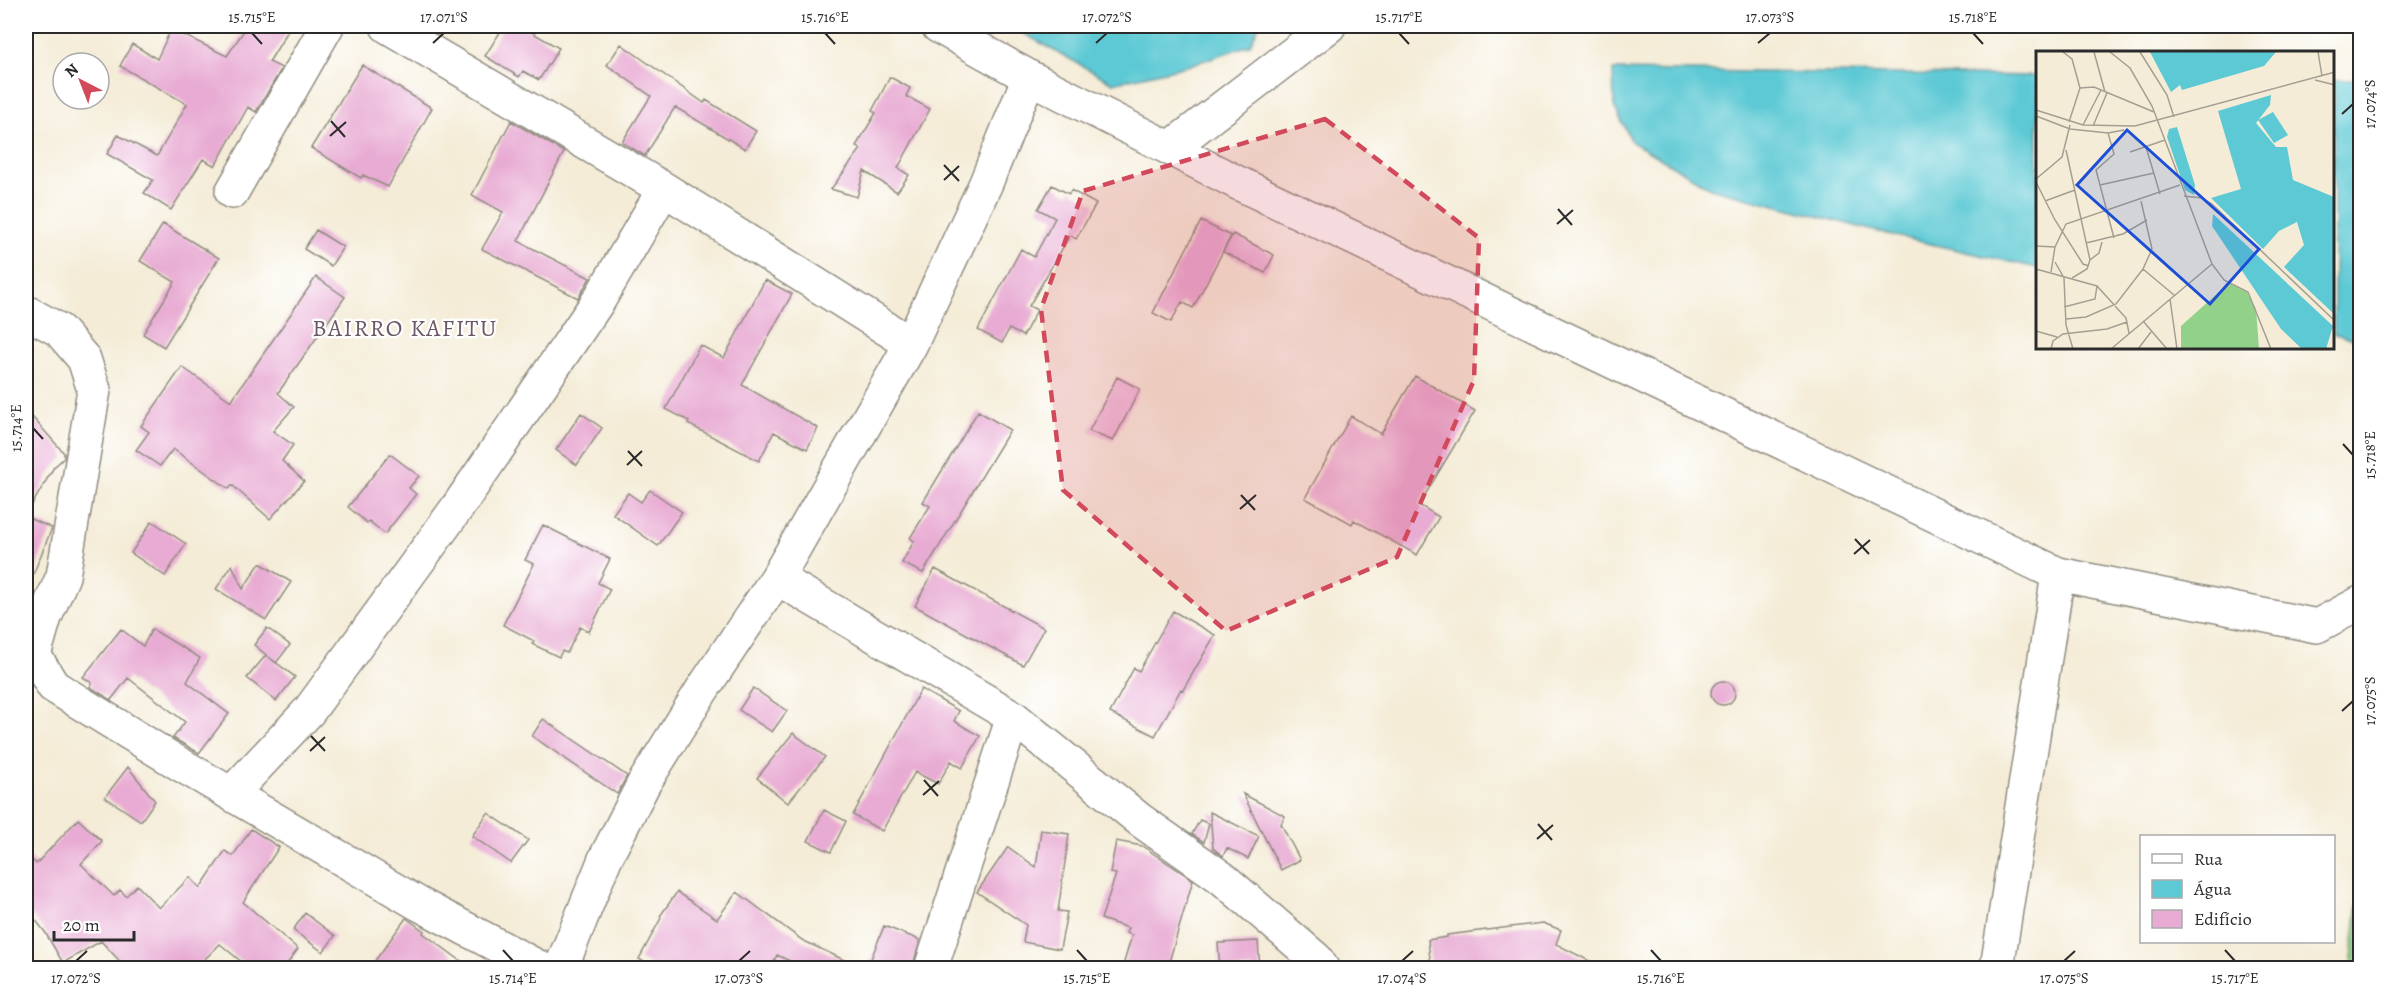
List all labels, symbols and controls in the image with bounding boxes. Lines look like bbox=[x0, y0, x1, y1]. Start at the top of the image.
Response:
text: 15.715°E bbox=[228, 7, 276, 27]
text: 17.071°S bbox=[420, 7, 468, 27]
text: 15.716°E bbox=[801, 7, 849, 27]
text: 17.072°S bbox=[1082, 7, 1132, 27]
text: 15.717°E bbox=[1375, 7, 1423, 27]
text: 17.073°S bbox=[1745, 7, 1795, 27]
text: 15.718°E bbox=[1949, 7, 1997, 27]
north arrow bbox=[51, 51, 111, 111]
inset map bbox=[2036, 51, 2335, 350]
text: N bbox=[60, 58, 84, 83]
text: 17.074°S bbox=[2360, 79, 2380, 129]
district label: BAIRRO KAFITU bbox=[312, 312, 498, 344]
text: 15.714°E bbox=[6, 404, 26, 452]
text: 15.718°E bbox=[2360, 431, 2380, 479]
text: 17.075°S bbox=[2360, 676, 2380, 726]
legend bbox=[2140, 835, 2335, 943]
text: Rua bbox=[2194, 847, 2223, 871]
text: Água bbox=[2193, 877, 2232, 901]
scale bar bbox=[54, 904, 134, 942]
text: Edifício bbox=[2194, 907, 2252, 931]
text: 20 m bbox=[63, 913, 100, 937]
text: 17.072°S bbox=[51, 968, 101, 988]
text: 15.714°E bbox=[489, 968, 537, 988]
text: 17.073°S bbox=[714, 968, 764, 988]
text: 15.715°E bbox=[1063, 968, 1111, 988]
text: 17.074°S bbox=[1377, 968, 1427, 988]
text: 15.716°E bbox=[1637, 968, 1685, 988]
text: 17.075°S bbox=[2039, 968, 2089, 988]
text: 15.717°E bbox=[2211, 968, 2259, 988]

